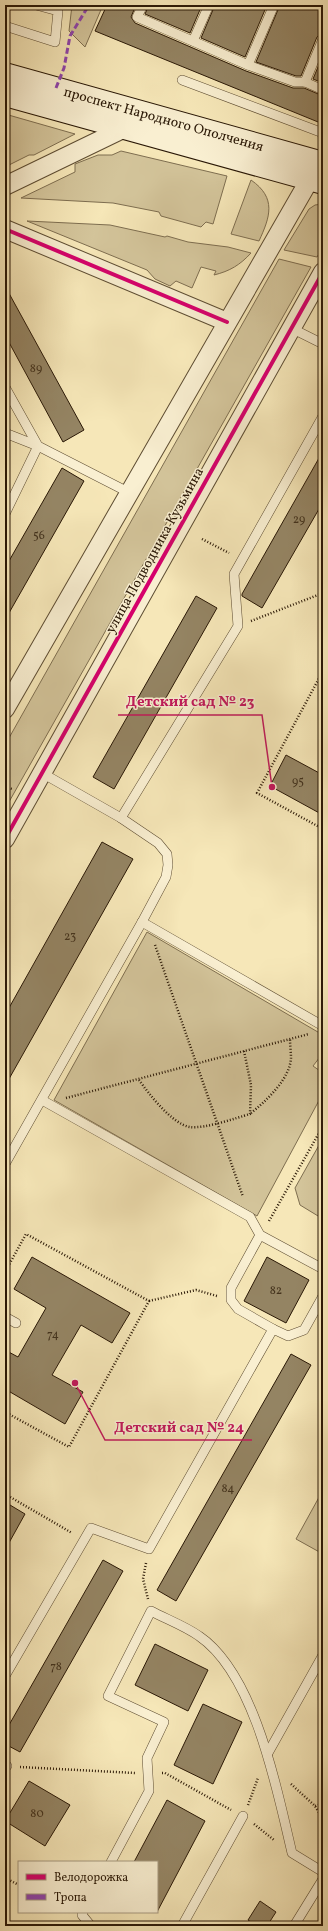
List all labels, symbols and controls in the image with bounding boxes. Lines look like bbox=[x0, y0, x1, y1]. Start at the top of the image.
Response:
street label: проспект Народного Ополчения bbox=[61, 83, 266, 157]
house number: 89 bbox=[30, 361, 42, 377]
street label: улица Подводника Кузьмина bbox=[102, 464, 209, 637]
house number: 29 bbox=[293, 512, 305, 528]
house number: 56 bbox=[33, 528, 45, 544]
callout: Детский сад № 23 bbox=[118, 688, 262, 715]
text: Детский сад № 23 bbox=[126, 692, 255, 713]
house number: 95 bbox=[292, 774, 304, 790]
house number: 23 bbox=[64, 929, 76, 945]
house number: 82 bbox=[270, 1283, 282, 1299]
house number: 74 bbox=[47, 1327, 59, 1343]
callout: Детский сад № 24 bbox=[105, 1413, 252, 1440]
text: Детский сад № 24 bbox=[114, 1418, 244, 1439]
house number: 84 bbox=[222, 1481, 234, 1497]
house number: 78 bbox=[50, 1659, 62, 1675]
house number: 80 bbox=[30, 1806, 44, 1822]
legend bbox=[18, 1861, 158, 1913]
text: Велодорожка bbox=[54, 1870, 128, 1886]
text: Тропа bbox=[54, 1890, 87, 1906]

